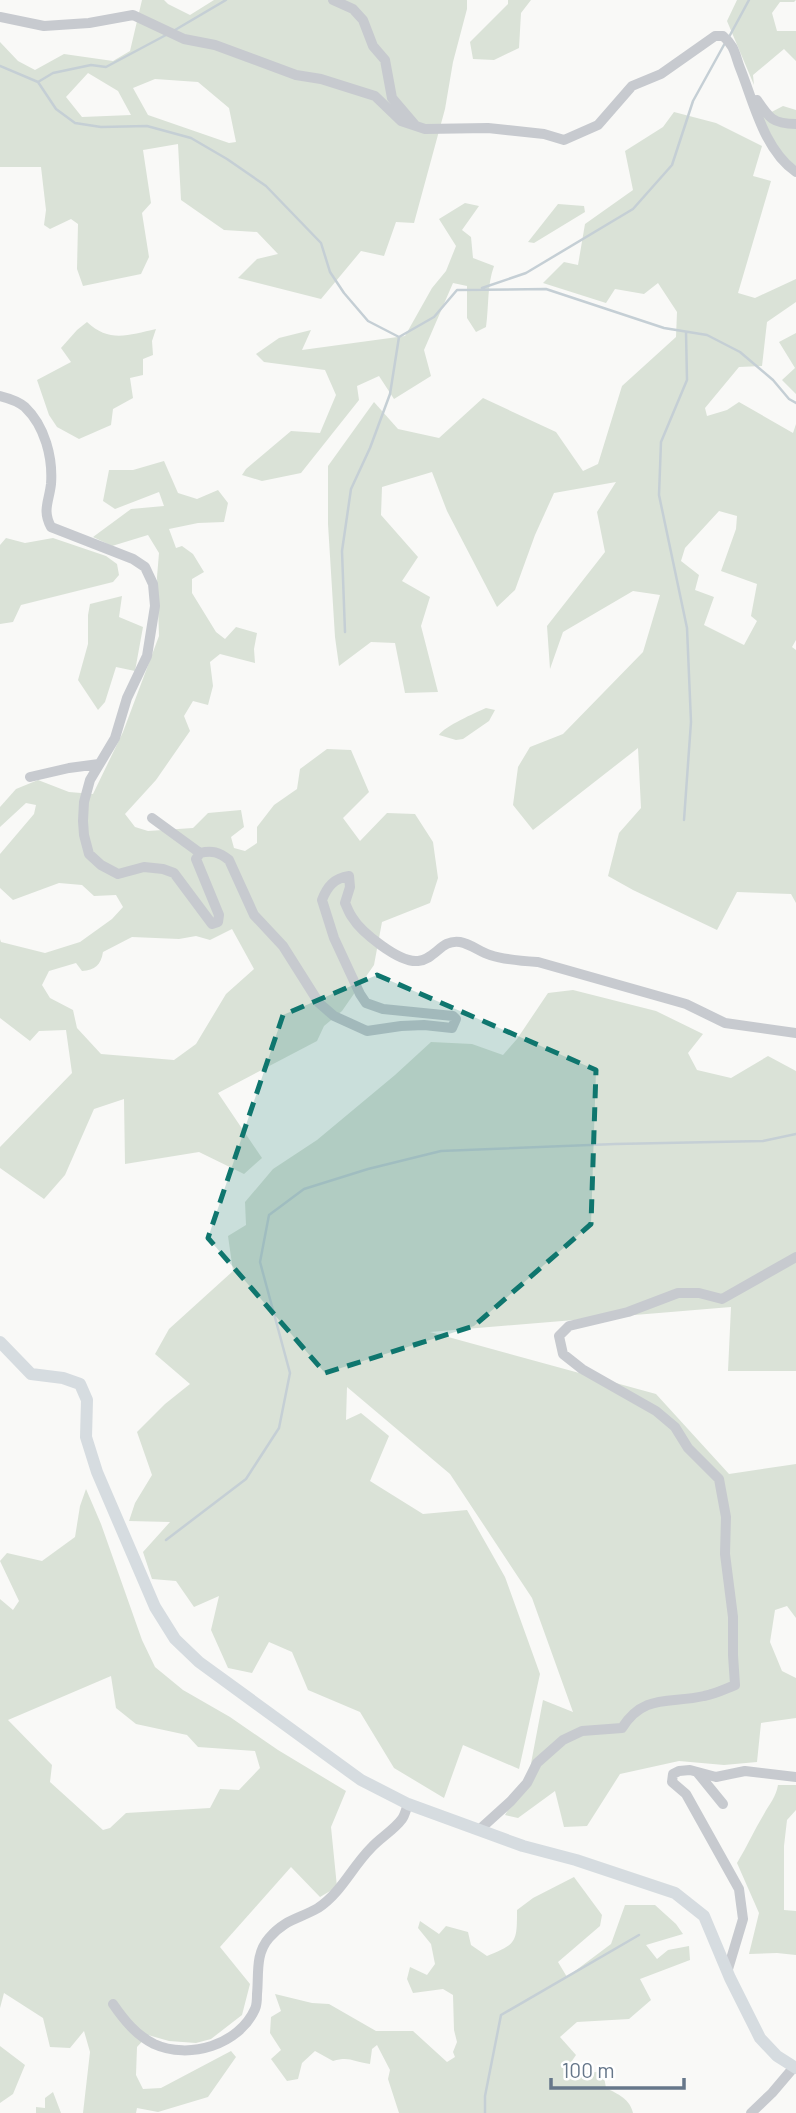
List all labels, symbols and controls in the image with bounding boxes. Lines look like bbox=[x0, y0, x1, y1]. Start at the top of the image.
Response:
scale bar bbox=[551, 2046, 684, 2090]
text: 100 m bbox=[562, 2057, 615, 2082]

